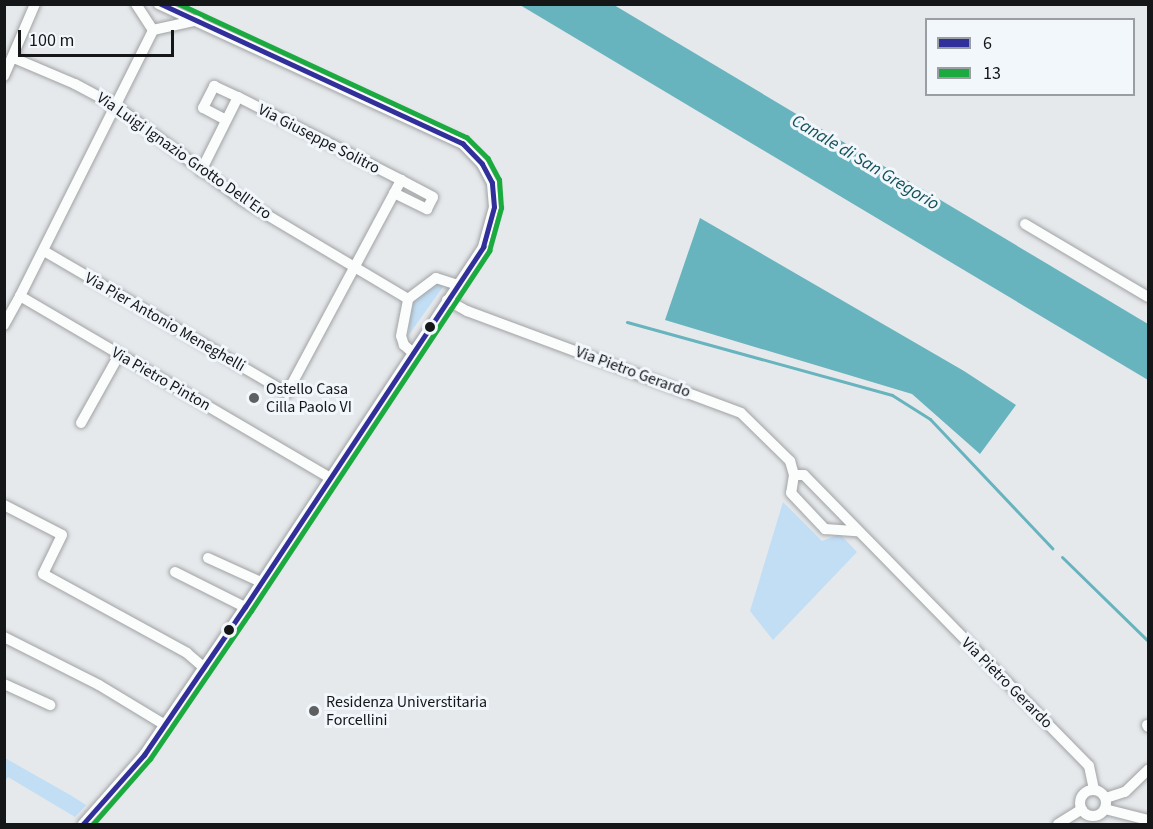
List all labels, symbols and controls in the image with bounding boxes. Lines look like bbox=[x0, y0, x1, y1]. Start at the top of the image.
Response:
scale bar bbox=[21, 18, 177, 56]
legend bbox=[925, 18, 1135, 96]
text: 100 m bbox=[29, 28, 74, 53]
text: 6 bbox=[983, 31, 992, 56]
text: 13 bbox=[983, 61, 1001, 86]
street label: Via Luigi Ignazio Grotto Dell'Ero bbox=[93, 88, 275, 224]
street label: Via Giuseppe Solitro bbox=[255, 100, 383, 178]
water label: Canale di San Gregorio bbox=[787, 110, 943, 216]
street label: Via Pier Antonio Meneghelli bbox=[81, 268, 249, 376]
unlabelled marker bbox=[424, 321, 436, 333]
street label: Via Pietro Gerardo bbox=[573, 342, 693, 402]
street label: Via Pietro Pinton bbox=[108, 343, 214, 415]
place label: Ostello Casa Cilla Paolo VI bbox=[266, 379, 352, 417]
marker: Ostello Casa Cilla Paolo VI bbox=[247, 391, 261, 405]
unlabelled marker bbox=[223, 624, 235, 636]
street label: Via Pietro Gerardo bbox=[957, 633, 1057, 733]
place label: Residenza Universtitaria Forcellini bbox=[326, 692, 487, 730]
marker: Residenza Universtitaria Forcellini bbox=[307, 704, 321, 718]

